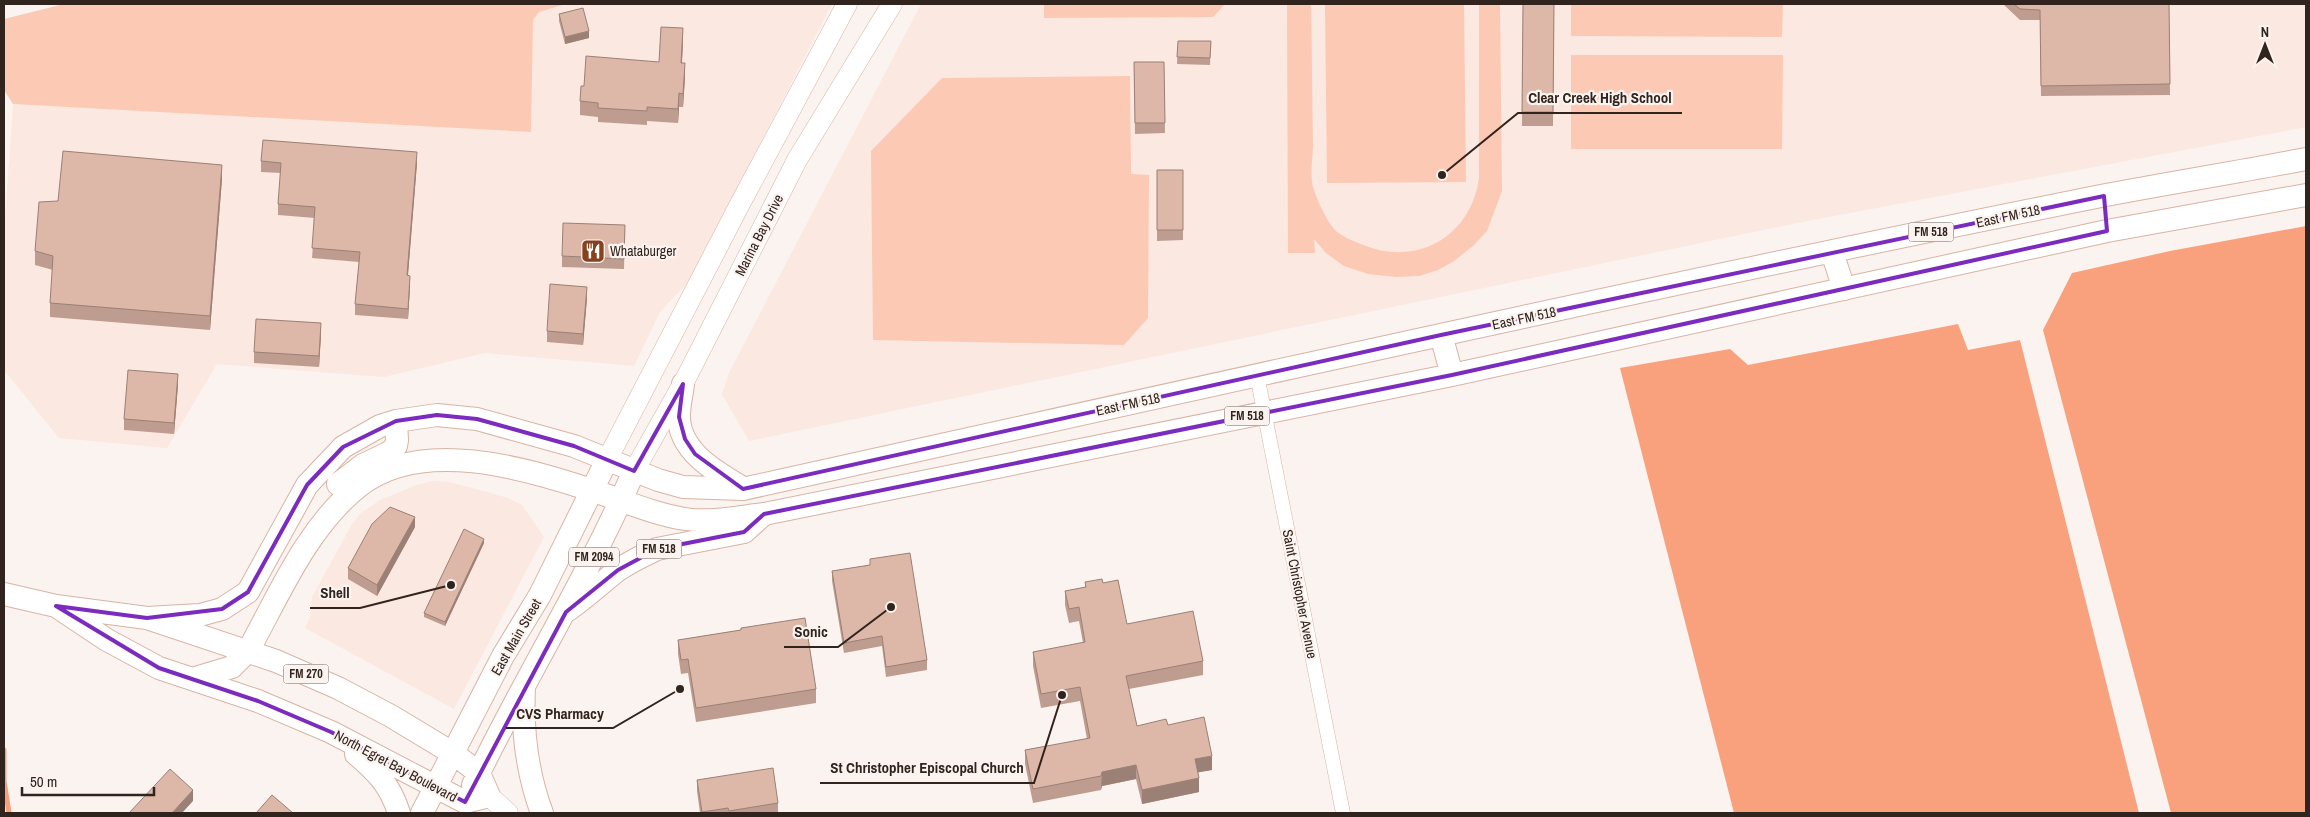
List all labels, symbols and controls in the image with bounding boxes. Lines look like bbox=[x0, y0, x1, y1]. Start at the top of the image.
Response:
north arrow bbox=[2240, 20, 2290, 70]
text: N bbox=[2261, 23, 2269, 41]
callout: Clear Creek High School bbox=[1518, 83, 1682, 113]
text: Clear Creek High School bbox=[1528, 87, 1672, 108]
street label: Marina Bay Drive bbox=[731, 191, 787, 279]
street label: East FM 518 bbox=[1974, 200, 2042, 232]
road number: FM 518 bbox=[1908, 222, 1954, 242]
restaurant icon: Whataburger bbox=[580, 238, 606, 264]
place label: Whataburger bbox=[610, 242, 677, 260]
street label: East FM 518 bbox=[1490, 302, 1558, 334]
street label: East FM 518 bbox=[1094, 388, 1162, 420]
road number: FM 518 bbox=[1224, 406, 1270, 426]
street label: Saint Christopher Avenue bbox=[1279, 528, 1321, 660]
road number: FM 518 bbox=[636, 540, 682, 558]
road number: FM 2094 bbox=[569, 548, 619, 566]
callout: Shell bbox=[310, 578, 360, 608]
text: Shell bbox=[320, 582, 350, 603]
street label: East Main Street bbox=[487, 595, 545, 679]
callout: Sonic bbox=[784, 617, 838, 647]
text: Sonic bbox=[794, 621, 828, 642]
road number: FM 270 bbox=[284, 664, 328, 684]
callout: CVS Pharmacy bbox=[506, 698, 613, 728]
text: CVS Pharmacy bbox=[516, 703, 604, 724]
street label: North Egret Bay Boulevard bbox=[331, 726, 461, 806]
callout: St Christopher Episcopal Church bbox=[820, 753, 1034, 783]
text: St Christopher Episcopal Church bbox=[830, 757, 1024, 778]
scale bar bbox=[22, 764, 155, 796]
text: 50 m bbox=[30, 771, 57, 792]

